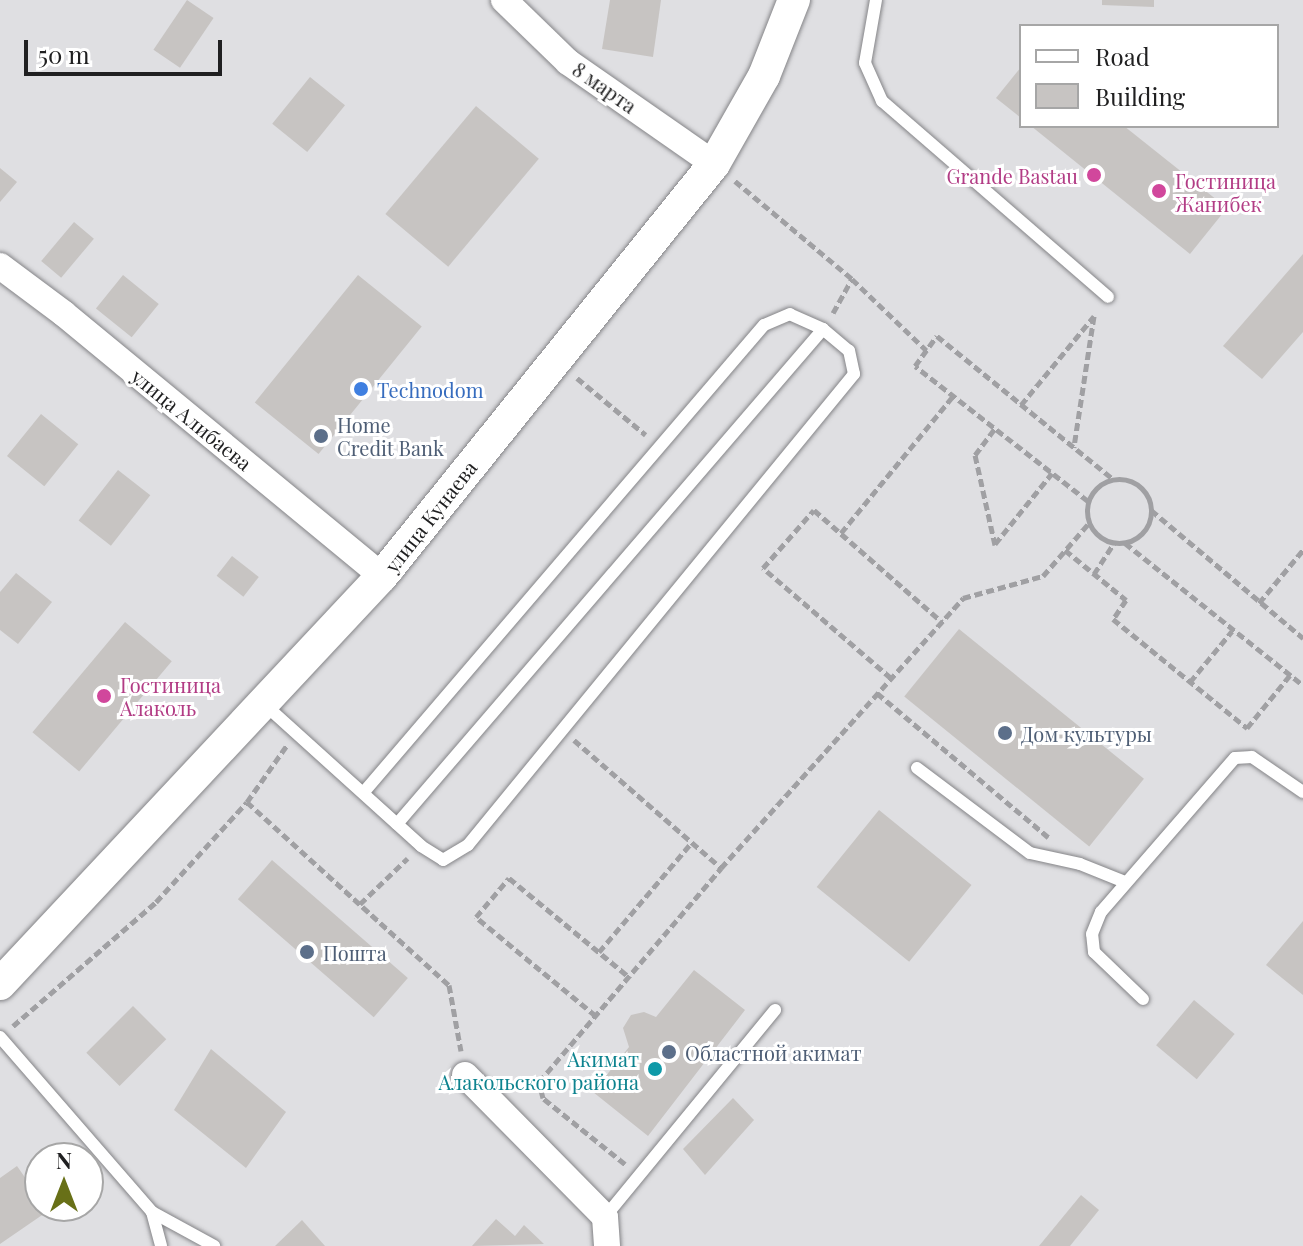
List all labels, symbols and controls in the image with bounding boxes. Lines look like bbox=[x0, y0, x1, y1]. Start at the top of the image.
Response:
scale bar bbox=[28, 24, 226, 74]
legend bbox=[1019, 24, 1279, 128]
text: 50 m bbox=[38, 38, 90, 70]
text: Road bbox=[1095, 40, 1150, 72]
street label: 8 марта bbox=[569, 56, 641, 118]
text: Building bbox=[1095, 80, 1185, 112]
place label: Grande Bastau bbox=[946, 163, 1078, 187]
marker: Grande Bastau bbox=[1085, 166, 1103, 184]
place label: Гостиница Жанибек bbox=[1175, 168, 1276, 215]
marker: Гостиница Жанибек bbox=[1150, 182, 1168, 200]
street label: улица Алибаева bbox=[127, 363, 257, 475]
place label: Technodom bbox=[377, 377, 483, 401]
marker: Technodom bbox=[352, 380, 370, 398]
place label: Home Credit Bank bbox=[337, 412, 444, 459]
marker: Home Credit Bank bbox=[312, 427, 330, 445]
street label: улица Кунаева bbox=[379, 455, 481, 577]
place label: Гостиница Алаколь bbox=[120, 672, 221, 719]
marker: Гостиница Алаколь bbox=[95, 687, 113, 705]
place label: Дом культуры bbox=[1021, 721, 1152, 745]
marker: Дом культуры bbox=[996, 724, 1014, 742]
place label: Пошта bbox=[323, 940, 387, 964]
marker: Пошта bbox=[298, 943, 316, 961]
place label: Областной акимат bbox=[685, 1040, 862, 1064]
marker: Областной акимат bbox=[660, 1043, 678, 1061]
place label: Акимат Алакольского района bbox=[438, 1046, 639, 1093]
marker: Акимат Алакольского района bbox=[646, 1060, 664, 1078]
north arrow bbox=[24, 1142, 104, 1222]
text: N bbox=[56, 1145, 72, 1175]

